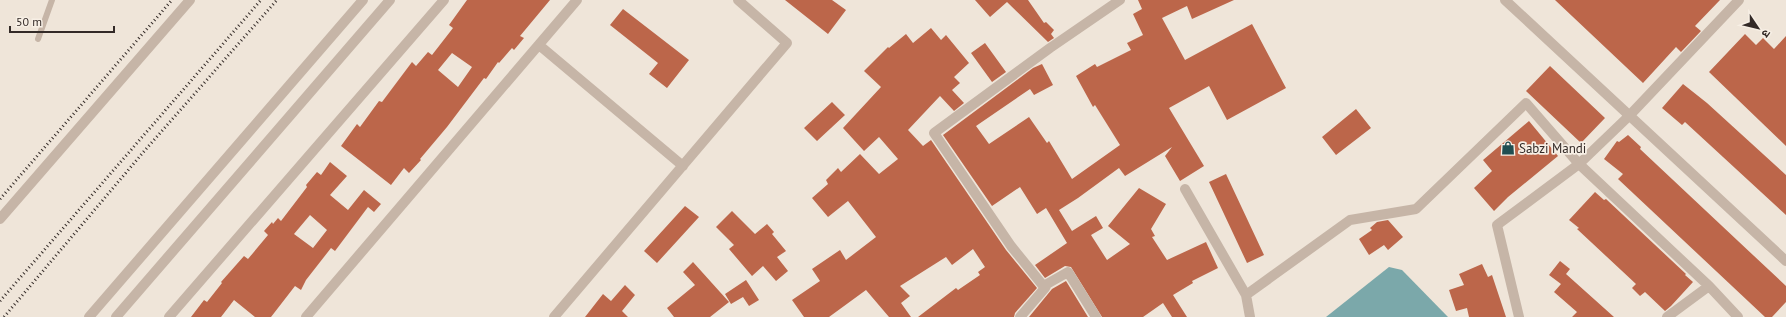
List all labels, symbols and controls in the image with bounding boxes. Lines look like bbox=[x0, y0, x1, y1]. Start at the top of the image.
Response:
scale bar bbox=[10, 8, 114, 34]
north arrow bbox=[1738, 8, 1778, 48]
text: 50 m bbox=[16, 14, 42, 29]
text: उ bbox=[1758, 27, 1774, 41]
shop icon: Sabzi Mandi bbox=[1500, 140, 1516, 156]
place label: Sabzi Mandi bbox=[1519, 140, 1586, 157]

